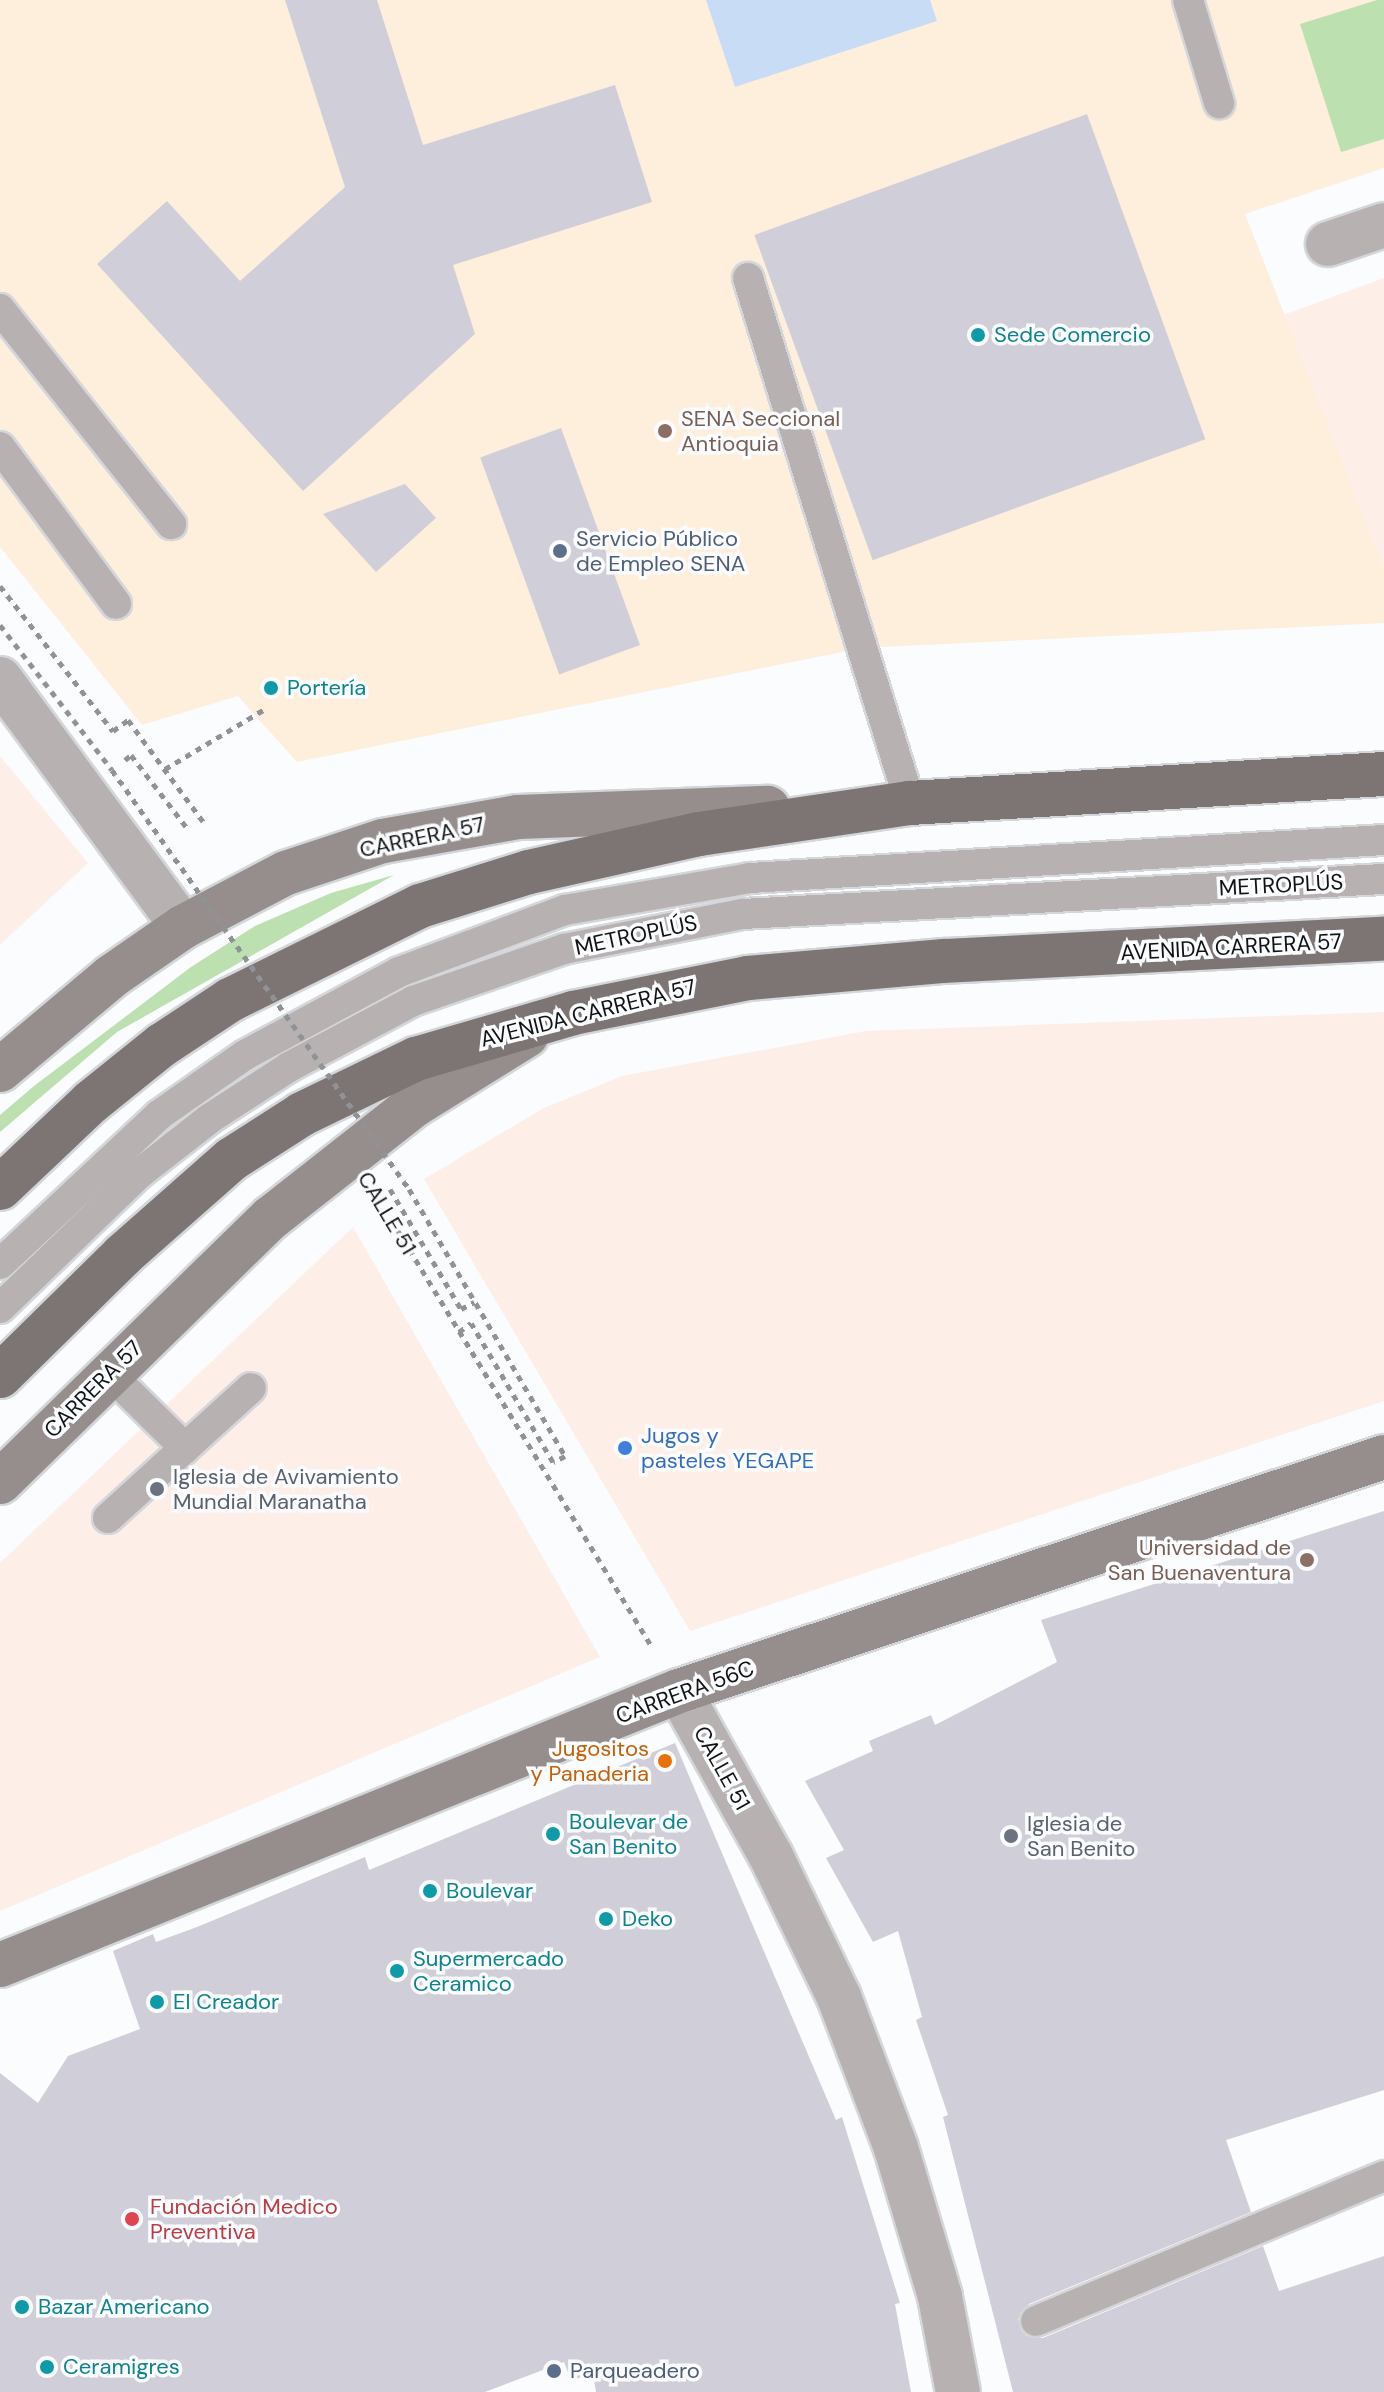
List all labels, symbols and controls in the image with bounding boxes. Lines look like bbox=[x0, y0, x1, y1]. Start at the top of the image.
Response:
place label: Sede Comercio bbox=[994, 322, 1151, 348]
marker: Sede Comercio bbox=[969, 326, 987, 344]
place label: SENA Seccional Antioquia bbox=[681, 405, 840, 456]
marker: SENA Seccional Antioquia bbox=[656, 422, 674, 440]
place label: Servicio Público de Empleo SENA bbox=[576, 525, 745, 576]
marker: Servicio Público de Empleo SENA bbox=[551, 542, 569, 560]
place label: Portería bbox=[287, 675, 366, 701]
marker: Portería bbox=[262, 679, 280, 697]
street label: CARRERA 57 bbox=[357, 811, 487, 863]
street label: METROPLÚS bbox=[1218, 869, 1344, 901]
street label: METROPLÚS bbox=[572, 909, 700, 961]
street label: AVENIDA CARRERA 57 bbox=[1120, 928, 1342, 966]
street label: AVENIDA CARRERA 57 bbox=[477, 973, 699, 1053]
street label: CALLE 51 bbox=[352, 1167, 422, 1259]
street label: CARRERA 57 bbox=[39, 1335, 147, 1443]
place label: Jugos y pasteles YEGAPE bbox=[641, 1422, 814, 1474]
marker: Jugos y pasteles YEGAPE bbox=[616, 1439, 634, 1457]
place label: Iglesia de Avivamiento Mundial Maranatha bbox=[173, 1463, 399, 1514]
marker: Iglesia de Avivamiento Mundial Maranatha bbox=[148, 1480, 166, 1498]
place label: Universidad de San Buenaventura bbox=[1108, 1534, 1291, 1586]
marker: Universidad de San Buenaventura bbox=[1298, 1551, 1316, 1569]
street label: CARRERA 56C bbox=[612, 1655, 758, 1729]
street label: CALLE 51 bbox=[688, 1721, 756, 1815]
place label: Jugositos y Panaderia bbox=[530, 1735, 649, 1786]
marker: Jugositos y Panaderia bbox=[656, 1752, 674, 1770]
place label: Boulevar de San Benito bbox=[569, 1808, 688, 1860]
place label: Iglesia de San Benito bbox=[1027, 1810, 1135, 1862]
marker: Boulevar de San Benito bbox=[544, 1825, 562, 1843]
marker: Iglesia de San Benito bbox=[1002, 1827, 1020, 1845]
place label: Boulevar bbox=[446, 1878, 533, 1904]
marker: Boulevar bbox=[421, 1882, 439, 1900]
place label: Deko bbox=[622, 1906, 673, 1932]
marker: Deko bbox=[597, 1910, 615, 1928]
place label: Supermercado Ceramico bbox=[413, 1945, 564, 1996]
marker: Supermercado Ceramico bbox=[388, 1962, 406, 1980]
place label: El Creador bbox=[173, 1989, 279, 2015]
marker: El Creador bbox=[148, 1993, 166, 2011]
place label: Fundación Medico Preventiva bbox=[150, 2193, 338, 2244]
marker: Fundación Medico Preventiva bbox=[121, 2208, 143, 2230]
place label: Bazar Americano bbox=[38, 2294, 210, 2320]
marker: Bazar Americano bbox=[13, 2298, 31, 2316]
place label: Ceramigres bbox=[63, 2354, 180, 2380]
marker: Ceramigres bbox=[38, 2358, 56, 2376]
place label: Parqueadero bbox=[570, 2358, 700, 2384]
marker: Parqueadero bbox=[545, 2362, 563, 2380]

